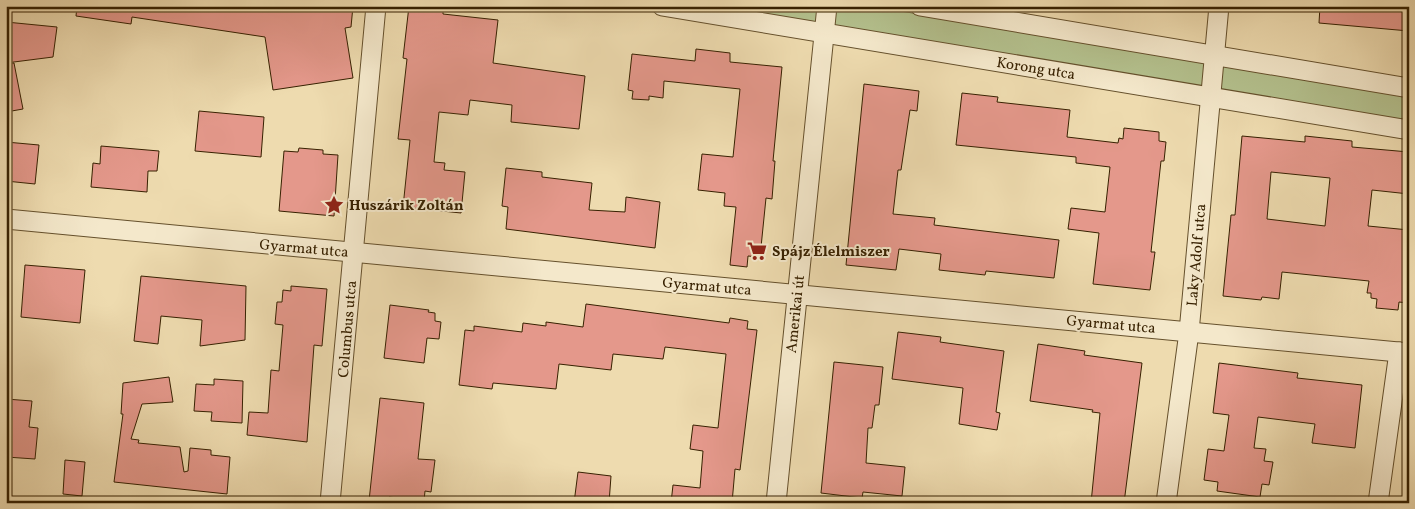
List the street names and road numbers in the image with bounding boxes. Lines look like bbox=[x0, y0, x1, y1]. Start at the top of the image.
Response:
street label: Korong utca bbox=[995, 53, 1077, 86]
street label: Laky Adolf utca bbox=[1183, 203, 1212, 307]
street label: Gyarmat utca bbox=[258, 235, 349, 264]
street label: Gyarmat utca bbox=[661, 273, 752, 302]
street label: Amerikai út bbox=[782, 274, 811, 354]
street label: Columbus utca bbox=[334, 280, 363, 379]
street label: Gyarmat utca bbox=[1065, 311, 1156, 340]

